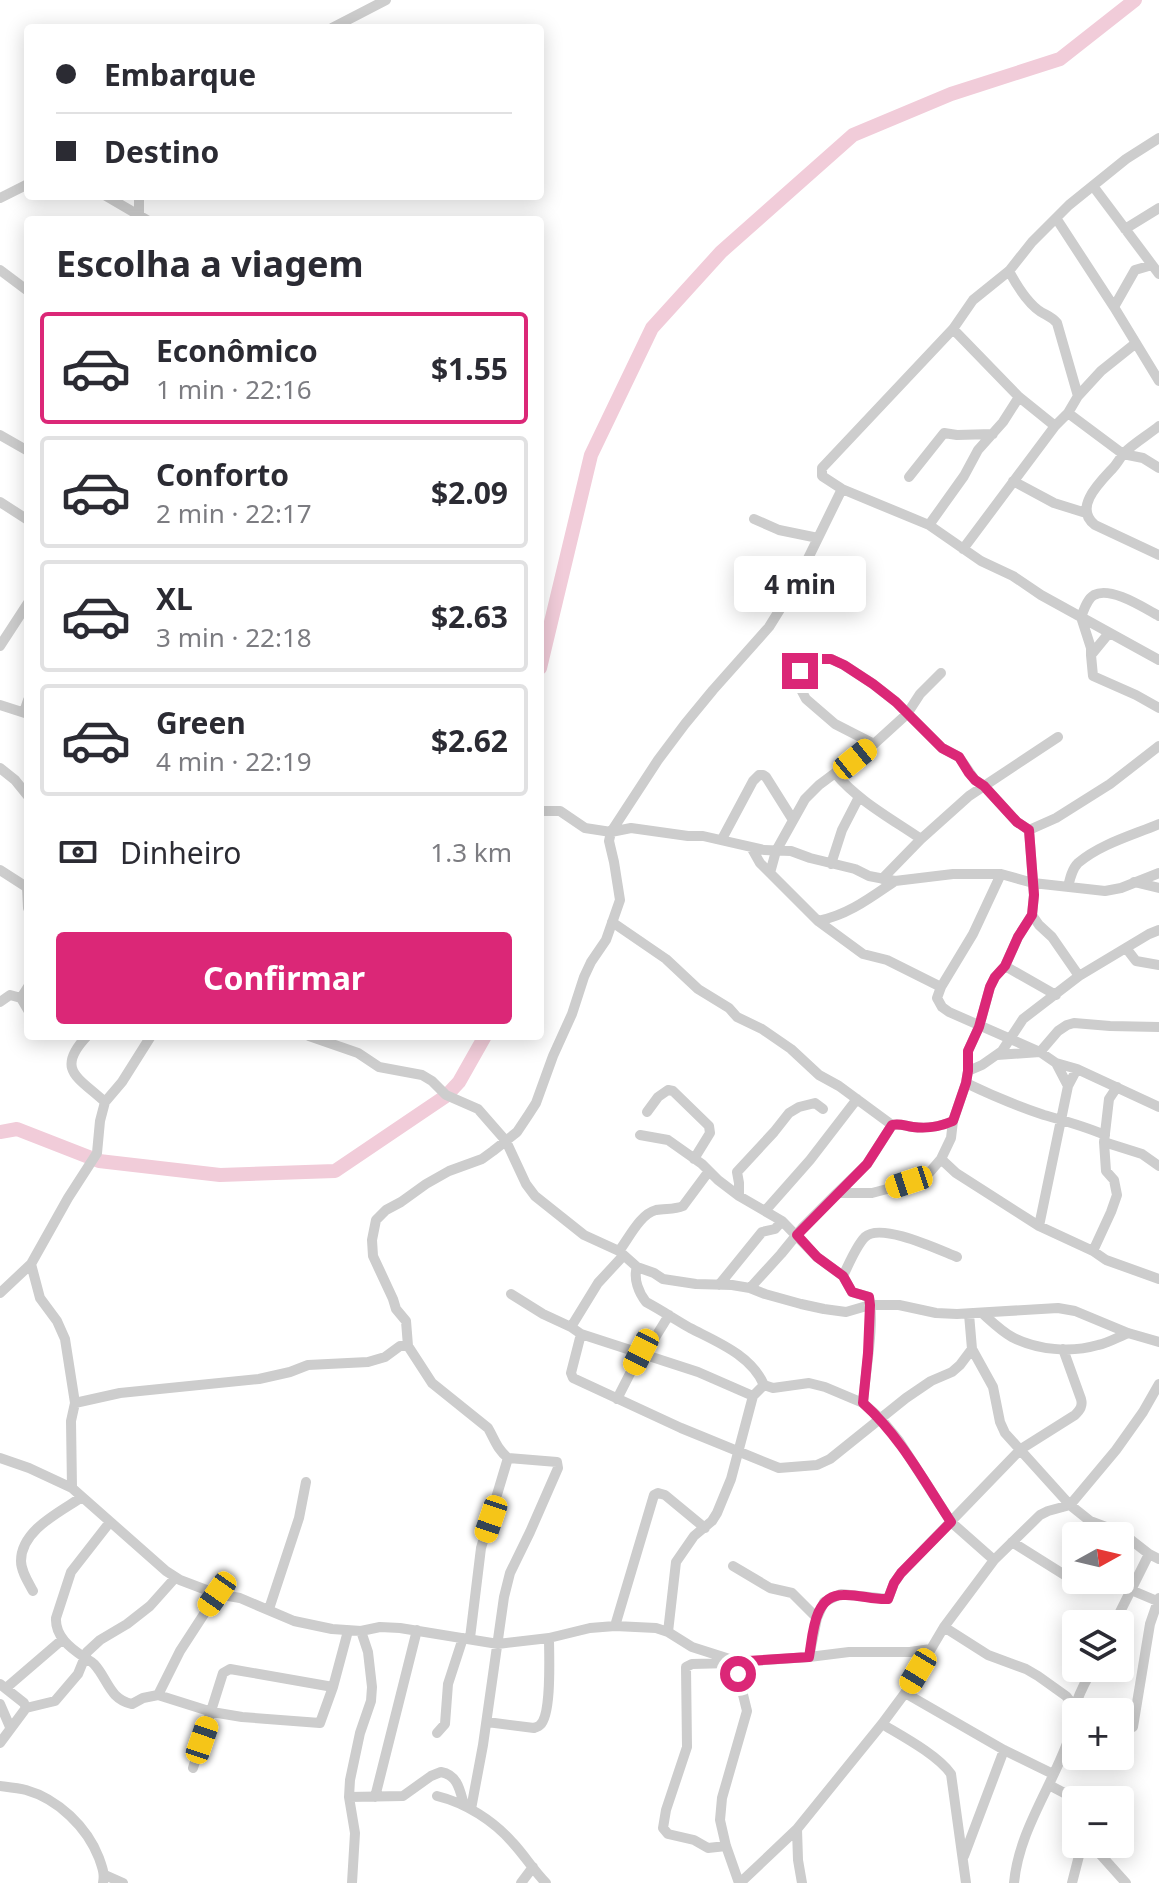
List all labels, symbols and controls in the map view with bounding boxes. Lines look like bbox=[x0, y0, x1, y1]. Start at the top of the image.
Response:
text: Embarque bbox=[104, 54, 256, 95]
text: Destino bbox=[104, 131, 219, 172]
text: Escolha a viagem bbox=[56, 239, 364, 288]
text: Econômico bbox=[156, 330, 318, 371]
icon: car bbox=[60, 332, 132, 404]
text: $1.55 bbox=[431, 348, 508, 389]
text: 1 min · 22:16 bbox=[156, 371, 312, 407]
text: Conforto bbox=[156, 454, 289, 495]
icon: car bbox=[60, 456, 132, 528]
text: $2.09 bbox=[431, 472, 508, 513]
text: 2 min · 22:17 bbox=[156, 495, 312, 531]
callout: 4 min bbox=[734, 555, 866, 611]
text: 4 min bbox=[764, 566, 836, 602]
text: XL bbox=[156, 578, 193, 619]
icon: car bbox=[60, 580, 132, 652]
text: $2.63 bbox=[431, 596, 508, 637]
text: 3 min · 22:18 bbox=[156, 619, 312, 655]
route end bbox=[782, 653, 818, 689]
text: Green bbox=[156, 702, 246, 743]
icon: car bbox=[60, 704, 132, 776]
text: $2.62 bbox=[431, 720, 508, 761]
car bbox=[829, 735, 881, 783]
text: 4 min · 22:19 bbox=[156, 743, 312, 779]
icon: cash bbox=[56, 830, 100, 874]
text: Dinheiro bbox=[120, 832, 241, 873]
text: 1.3 km bbox=[430, 834, 512, 870]
button: Confirmar bbox=[56, 932, 512, 1024]
car bbox=[882, 1163, 936, 1201]
car bbox=[619, 1325, 663, 1379]
car bbox=[472, 1492, 510, 1546]
north arrow bbox=[1062, 1522, 1134, 1594]
map controls bbox=[1062, 1522, 1134, 1858]
car bbox=[193, 1567, 241, 1621]
button: layers bbox=[1062, 1610, 1134, 1682]
car bbox=[895, 1644, 941, 1698]
route start bbox=[720, 1656, 756, 1692]
button: + bbox=[1062, 1698, 1134, 1770]
car bbox=[183, 1713, 221, 1767]
button: − bbox=[1062, 1786, 1134, 1858]

